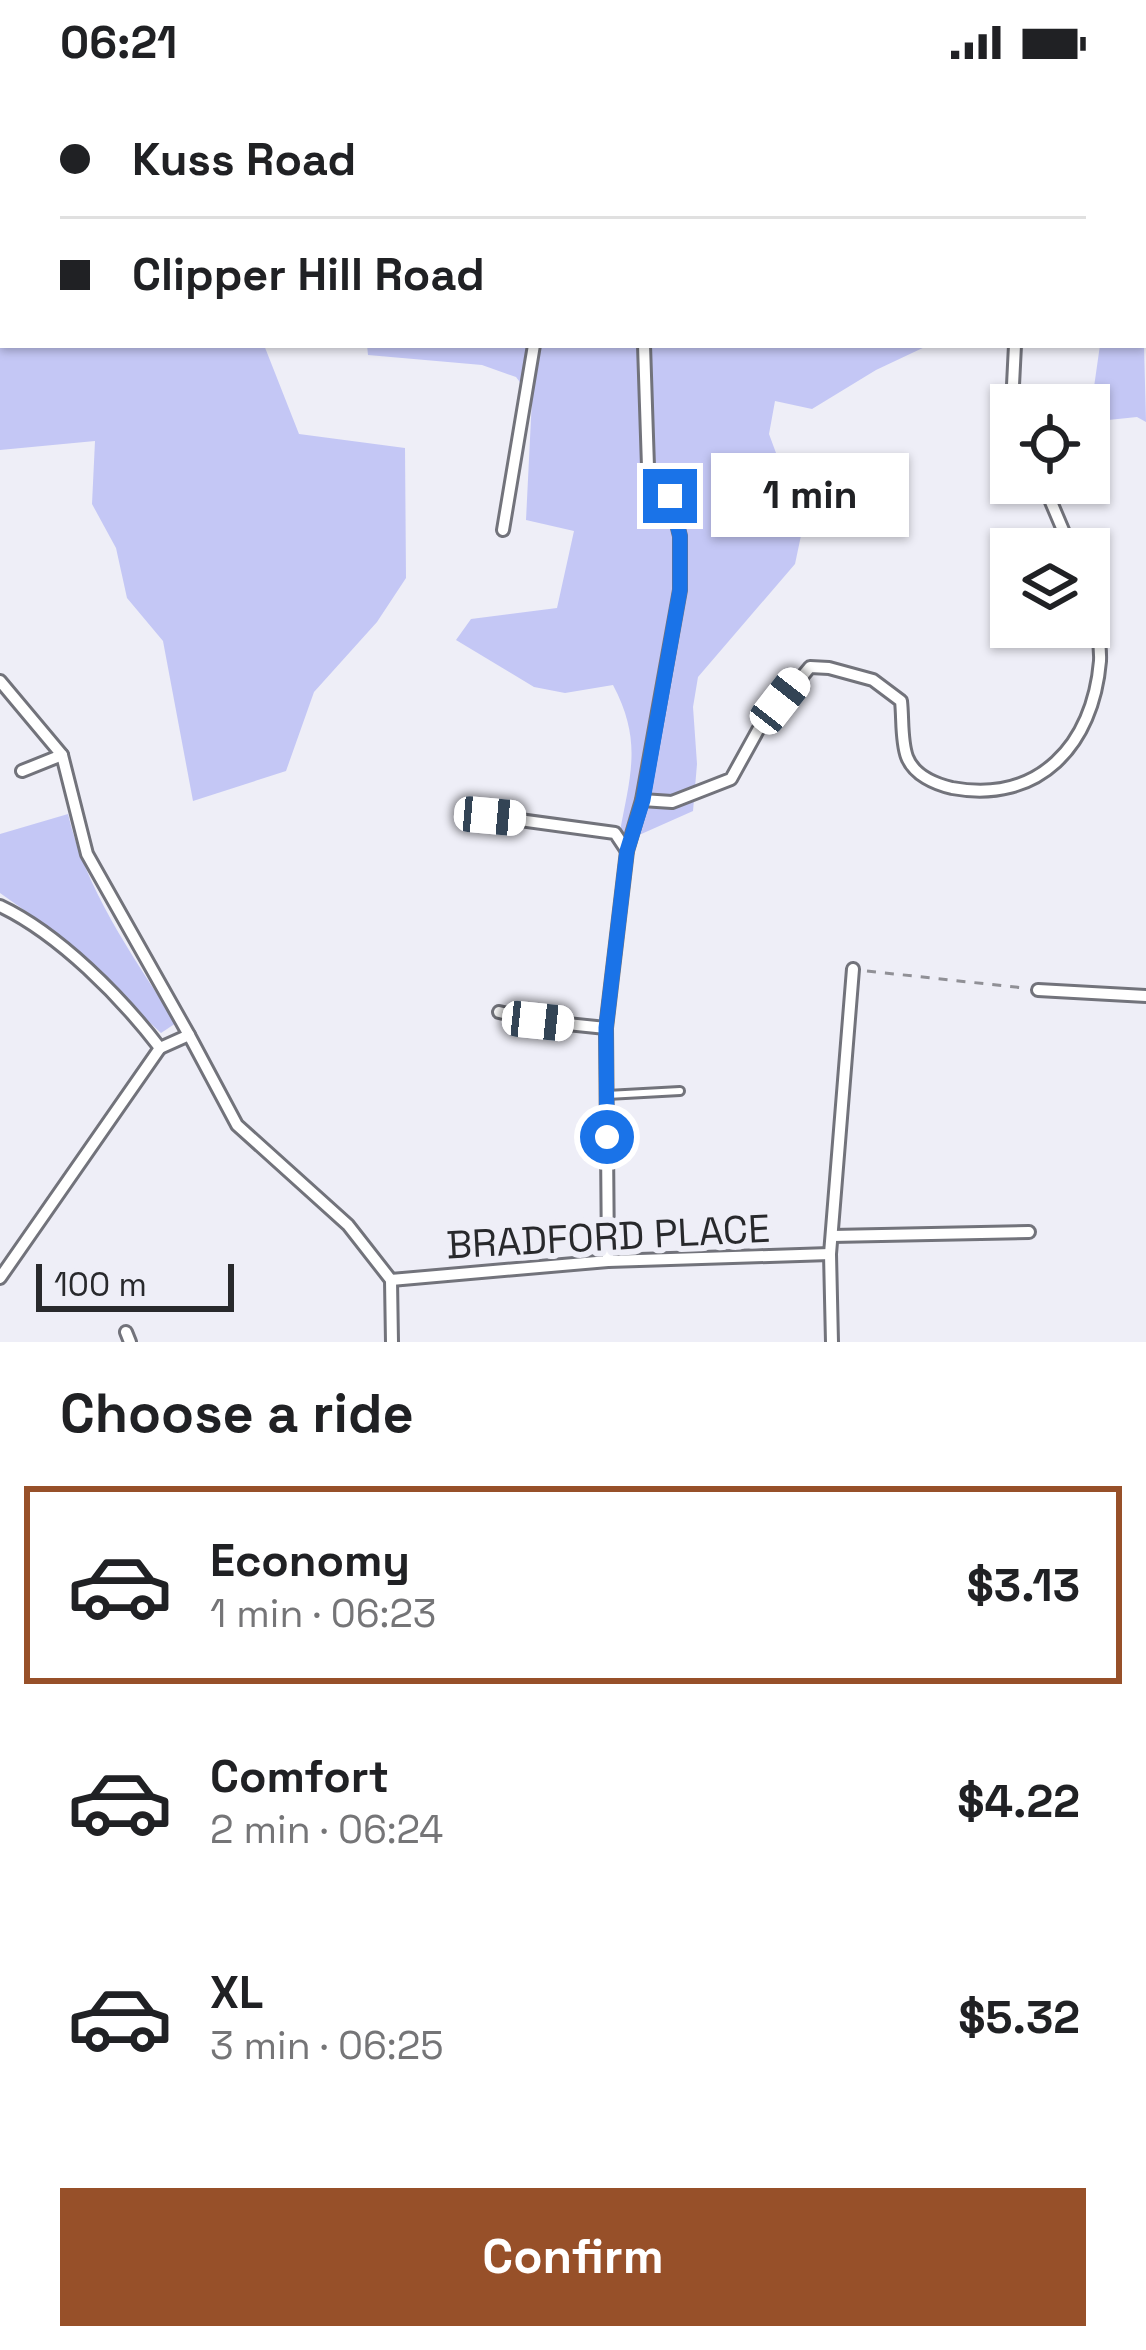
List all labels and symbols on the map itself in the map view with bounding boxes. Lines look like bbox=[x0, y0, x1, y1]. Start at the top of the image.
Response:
callout: 1 min bbox=[712, 454, 910, 538]
route end bbox=[643, 469, 697, 523]
car bbox=[744, 662, 816, 740]
car bbox=[453, 795, 527, 837]
car bbox=[500, 999, 576, 1043]
route start bbox=[580, 1110, 634, 1164]
street label: BRADFORD PLACE bbox=[445, 1204, 771, 1269]
scale bar bbox=[36, 1258, 234, 1311]

